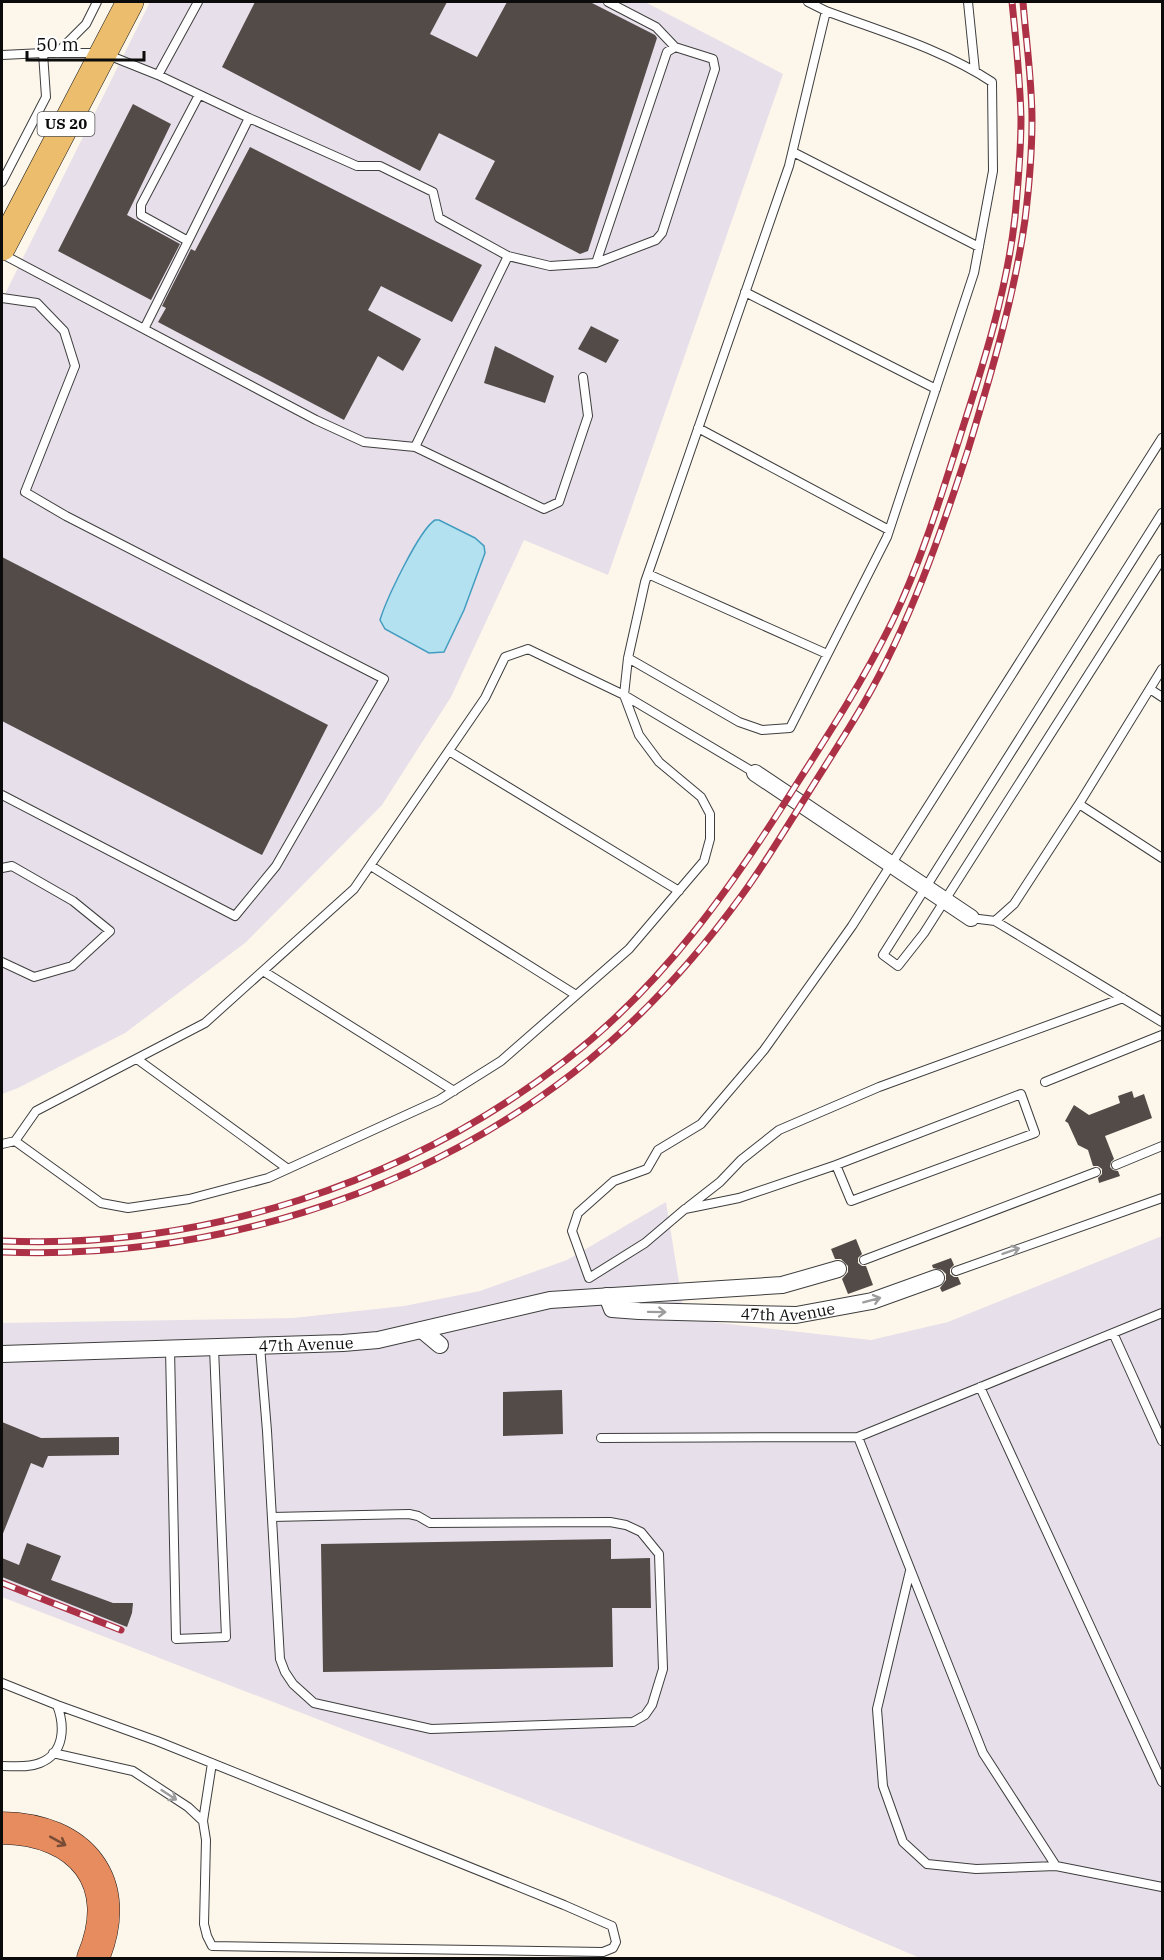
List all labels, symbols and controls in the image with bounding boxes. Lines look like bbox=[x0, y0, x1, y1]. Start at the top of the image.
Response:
scale bar bbox=[27, 24, 144, 62]
text: 50 m bbox=[36, 33, 79, 56]
road number: US 20 bbox=[38, 112, 94, 136]
one-way arrow bbox=[1001, 1245, 1020, 1256]
one-way arrow bbox=[862, 1294, 881, 1305]
street label: 47th Avenue bbox=[740, 1298, 837, 1325]
one-way arrow bbox=[647, 1306, 667, 1317]
street label: 47th Avenue bbox=[258, 1332, 354, 1356]
one-way arrow bbox=[160, 1789, 177, 1801]
one-way arrow bbox=[49, 1835, 66, 1847]

